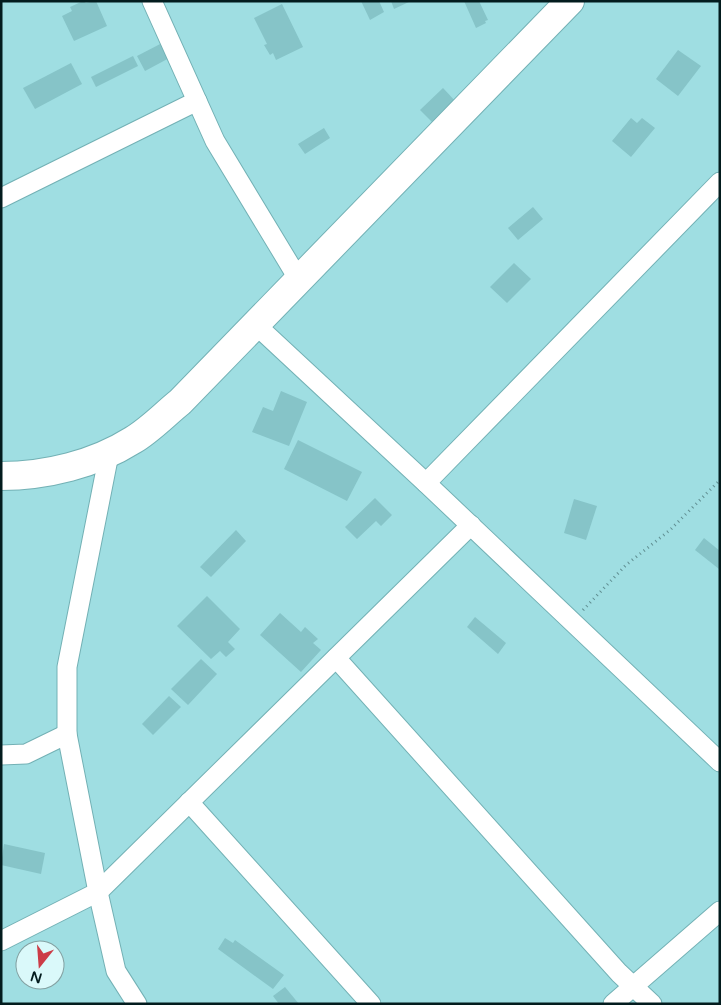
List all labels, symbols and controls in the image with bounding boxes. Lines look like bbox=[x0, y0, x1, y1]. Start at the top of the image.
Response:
north arrow bbox=[15, 940, 65, 990]
text: N bbox=[28, 967, 44, 987]

